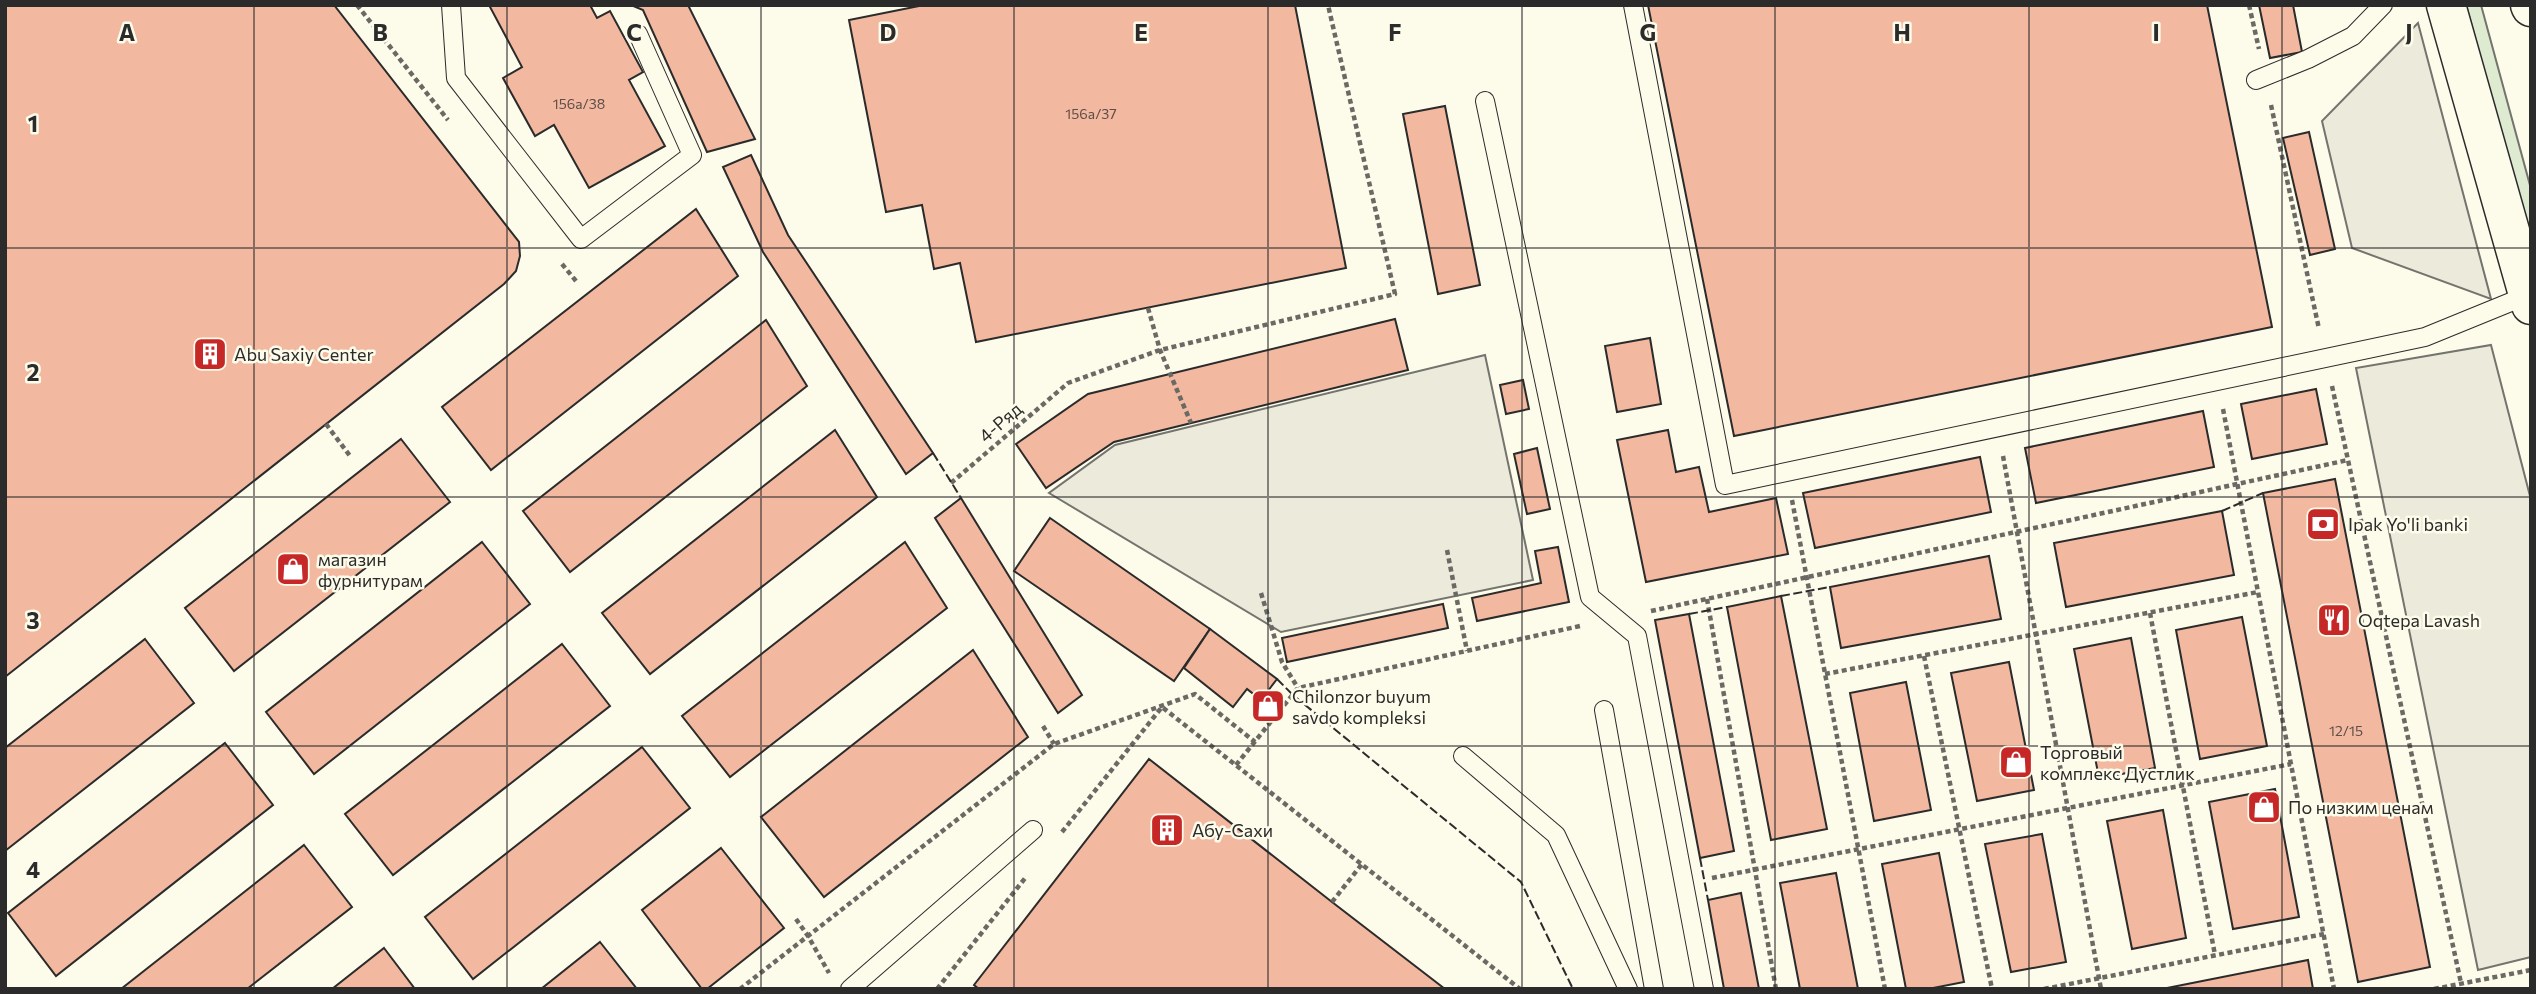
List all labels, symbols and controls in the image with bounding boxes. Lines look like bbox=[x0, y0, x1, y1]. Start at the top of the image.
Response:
text: A bbox=[119, 18, 136, 46]
text: B bbox=[372, 18, 388, 46]
text: C bbox=[626, 18, 642, 46]
text: D bbox=[880, 18, 897, 46]
text: E bbox=[1134, 18, 1148, 46]
text: F bbox=[1388, 18, 1402, 46]
text: G bbox=[1640, 18, 1656, 46]
text: H bbox=[1893, 18, 1911, 46]
text: I bbox=[2152, 18, 2160, 46]
text: J bbox=[2405, 18, 2413, 46]
house number: 156a/38 bbox=[553, 95, 605, 112]
house number: 156a/37 bbox=[1065, 105, 1117, 122]
text: 1 bbox=[28, 109, 38, 137]
building icon: Abu Saxiy Center bbox=[191, 335, 229, 373]
place label: Abu Saxiy Center bbox=[234, 343, 374, 365]
text: 2 bbox=[26, 358, 40, 386]
street label: 4-Ряд bbox=[974, 397, 1026, 447]
bank icon: Ipak Yo'li banki bbox=[2304, 505, 2342, 543]
place label: Ipak Yo'li banki bbox=[2348, 513, 2468, 535]
place label: магазин фурнитурам bbox=[318, 548, 423, 591]
shop icon: магазин фурнитурам bbox=[274, 550, 312, 588]
restaurant icon: Oqtepa Lavash bbox=[2315, 601, 2353, 639]
text: 3 bbox=[26, 606, 40, 634]
place label: Oqtepa Lavash bbox=[2358, 609, 2480, 631]
place label: Chilonzor buyum savdo kompleksi bbox=[1292, 685, 1431, 728]
shop icon: Chilonzor buyum savdo kompleksi bbox=[1249, 687, 1287, 725]
house number: 12/15 bbox=[2329, 722, 2363, 739]
place label: Торговый комплекс Дустлик bbox=[2040, 741, 2195, 784]
shop icon: Торговый комплекс Дустлик bbox=[1997, 743, 2035, 781]
shop icon: По низким ценам bbox=[2245, 788, 2283, 826]
place label: По низким ценам bbox=[2288, 796, 2434, 818]
building icon: Абу-Сахи bbox=[1148, 811, 1186, 849]
place label: Абу-Сахи bbox=[1192, 819, 1273, 841]
text: 4 bbox=[26, 855, 40, 883]

